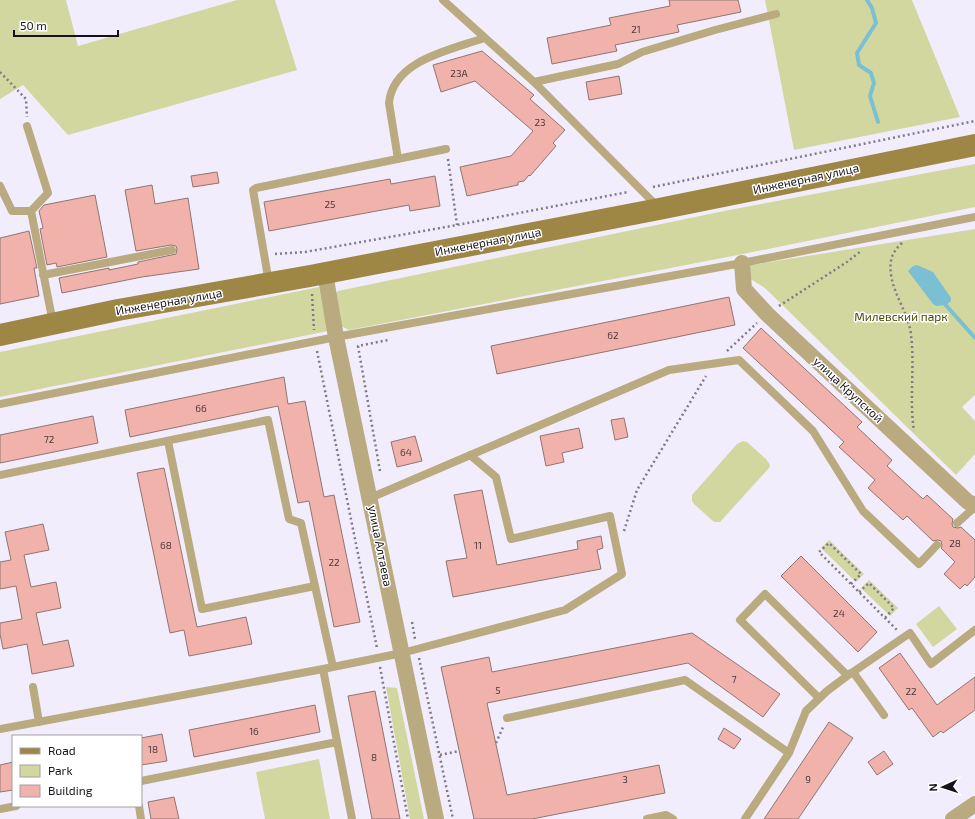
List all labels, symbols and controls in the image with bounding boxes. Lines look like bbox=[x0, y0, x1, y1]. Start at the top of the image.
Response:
scale bar bbox=[14, 12, 118, 38]
text: 50 m bbox=[20, 18, 47, 32]
house number: 21 bbox=[631, 23, 641, 35]
house number: 23А bbox=[450, 67, 468, 79]
house number: 23 bbox=[534, 116, 546, 128]
street label: Инженерная улица bbox=[752, 160, 860, 197]
house number: 25 bbox=[325, 198, 335, 210]
street label: Инженерная улица bbox=[433, 224, 542, 259]
street label: Инженерная улица bbox=[114, 285, 223, 318]
park label: Милевский парк bbox=[854, 309, 948, 323]
house number: 62 bbox=[607, 329, 619, 341]
street label: улица Крупской bbox=[810, 354, 886, 426]
house number: 66 bbox=[195, 402, 207, 414]
house number: 72 bbox=[44, 433, 55, 445]
house number: 64 bbox=[400, 446, 412, 458]
street label: улица Алтаева bbox=[365, 504, 396, 588]
house number: 28 bbox=[949, 537, 961, 549]
house number: 68 bbox=[160, 539, 172, 551]
house number: 11 bbox=[474, 539, 482, 551]
house number: 22 bbox=[328, 556, 340, 568]
house number: 24 bbox=[833, 607, 845, 619]
house number: 7 bbox=[731, 673, 737, 685]
house number: 5 bbox=[495, 684, 501, 696]
house number: 22 bbox=[905, 685, 917, 697]
house number: 16 bbox=[249, 725, 259, 737]
legend bbox=[12, 735, 142, 807]
text: Road bbox=[48, 743, 76, 757]
house number: 18 bbox=[148, 743, 158, 755]
house number: 8 bbox=[371, 751, 377, 763]
text: Park bbox=[48, 763, 73, 777]
north arrow bbox=[923, 767, 963, 807]
house number: 3 bbox=[622, 773, 628, 785]
house number: 9 bbox=[805, 773, 811, 785]
text: Building bbox=[48, 783, 93, 797]
text: N bbox=[926, 783, 939, 792]

